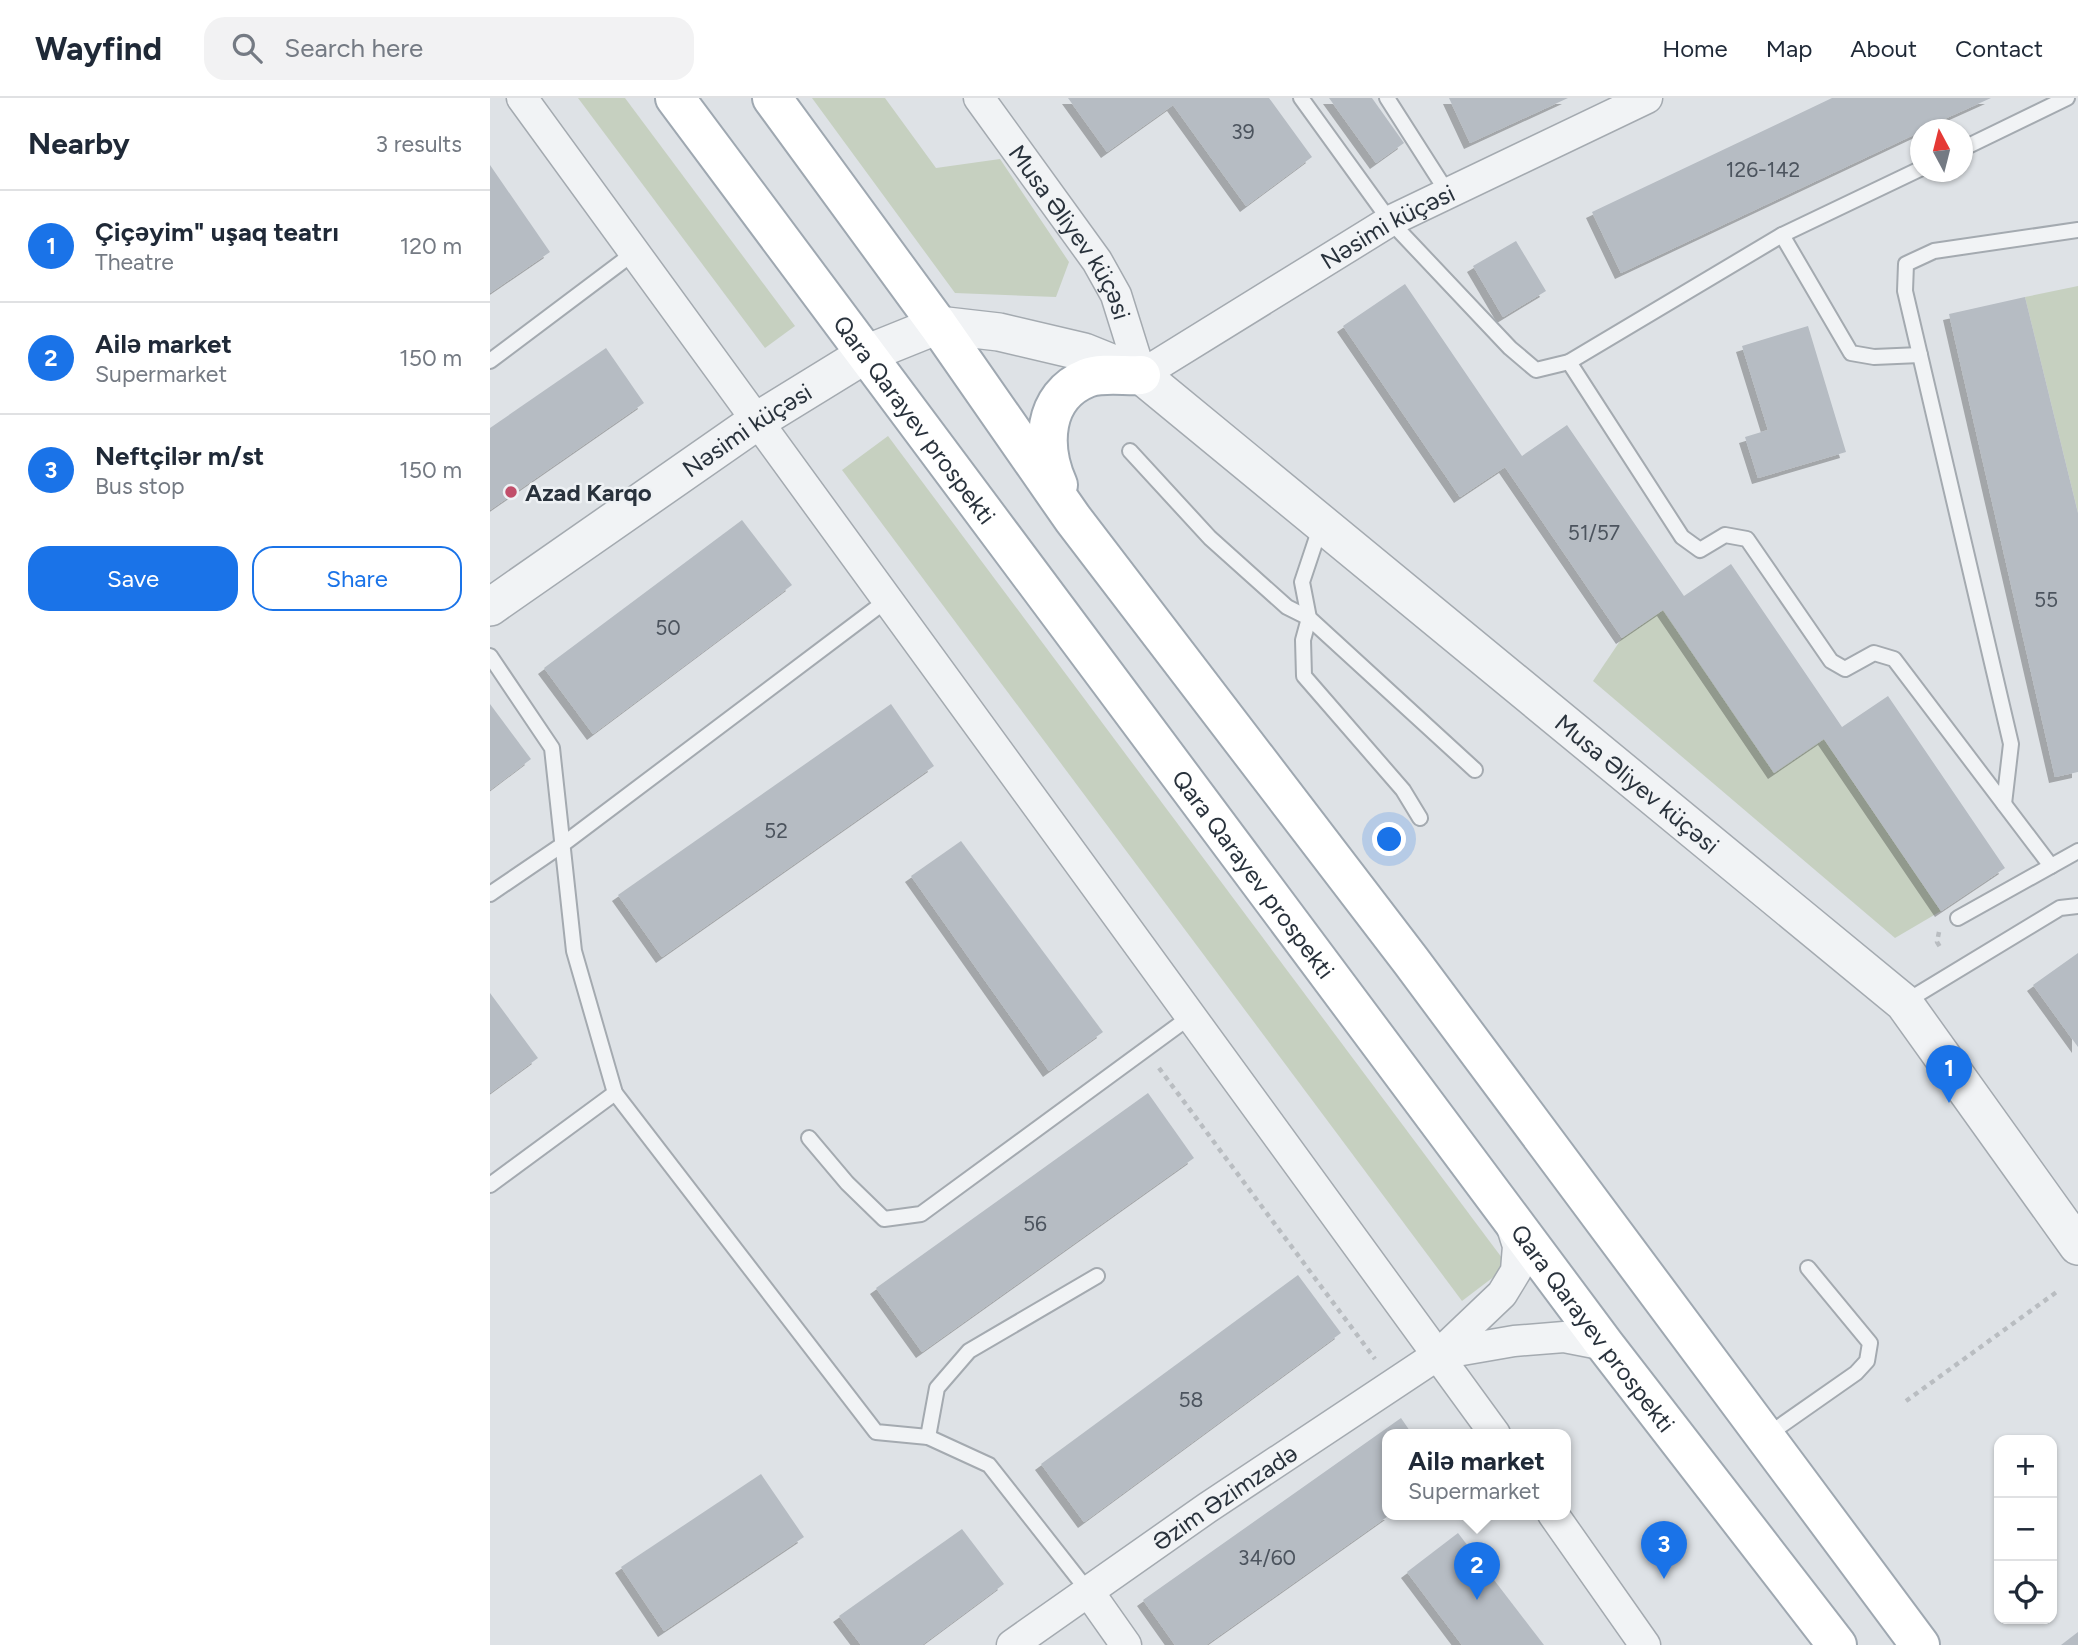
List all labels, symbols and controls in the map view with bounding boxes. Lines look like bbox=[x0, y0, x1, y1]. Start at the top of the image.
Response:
search box bbox=[204, 17, 694, 80]
text: Wayfind bbox=[35, 29, 162, 68]
icon: search bbox=[228, 29, 266, 67]
text: Search here bbox=[284, 32, 423, 64]
text: Home bbox=[1662, 34, 1728, 63]
text: Map bbox=[1766, 34, 1812, 63]
text: About bbox=[1850, 34, 1917, 63]
text: Contact bbox=[1955, 34, 2043, 63]
house number: 39 bbox=[1231, 119, 1255, 144]
north arrow bbox=[1910, 119, 1973, 182]
text: Nearby bbox=[28, 125, 130, 162]
text: 3 results bbox=[375, 130, 462, 158]
street label: Musa Əliyev küçəsi bbox=[1003, 139, 1137, 323]
house number: 126-142 bbox=[1726, 157, 1800, 182]
street label: Nəsimi küçəsi bbox=[1315, 178, 1459, 275]
text: Çiçəyim" uşaq teatrı bbox=[95, 216, 339, 248]
text: 1 bbox=[46, 232, 56, 260]
text: 120 m bbox=[400, 232, 462, 260]
text: Theatre bbox=[95, 248, 174, 276]
street label: Qara Qarayev prospekti bbox=[827, 309, 1002, 530]
text: Ailə market bbox=[95, 328, 232, 360]
text: 2 bbox=[44, 344, 58, 372]
text: 150 m bbox=[399, 344, 462, 372]
text: Supermarket bbox=[95, 360, 227, 388]
street label: Nəsimi küçəsi bbox=[677, 377, 817, 483]
text: Neftçilər m/st bbox=[95, 440, 264, 472]
text: 3 bbox=[45, 456, 57, 484]
text: 150 m bbox=[399, 456, 462, 484]
text: Bus stop bbox=[95, 472, 185, 500]
place label: Azad Karqo bbox=[525, 478, 652, 507]
marker: Azad Karqo bbox=[503, 484, 519, 500]
house number: 51/57 bbox=[1568, 520, 1620, 545]
button: Save bbox=[28, 546, 238, 611]
button: Share bbox=[252, 546, 462, 611]
house number: 55 bbox=[2034, 587, 2058, 612]
house number: 50 bbox=[655, 615, 681, 640]
street label: Musa Əliyev küçəsi bbox=[1549, 708, 1725, 859]
street label: Qara Qarayev prospekti bbox=[1166, 764, 1341, 984]
house number: 52 bbox=[764, 818, 788, 843]
your location bbox=[1372, 822, 1406, 856]
pin: 1 bbox=[1926, 1045, 1972, 1103]
house number: 56 bbox=[1023, 1211, 1047, 1236]
street label: Qara Qarayev prospekti bbox=[1505, 1218, 1681, 1438]
house number: 58 bbox=[1179, 1387, 1203, 1412]
popup bbox=[1382, 1429, 1571, 1520]
map controls bbox=[1994, 1435, 2057, 1624]
button: + bbox=[1994, 1435, 2057, 1498]
street label: Əzim Əzimzadə bbox=[1146, 1438, 1303, 1557]
text: Ailə market bbox=[1408, 1445, 1545, 1477]
text: Supermarket bbox=[1408, 1477, 1540, 1505]
button: − bbox=[1994, 1498, 2057, 1561]
pin: 3 bbox=[1641, 1521, 1687, 1579]
pin: 2 bbox=[1454, 1542, 1500, 1600]
house number: 34/60 bbox=[1238, 1545, 1296, 1570]
button: locate bbox=[1994, 1561, 2057, 1624]

